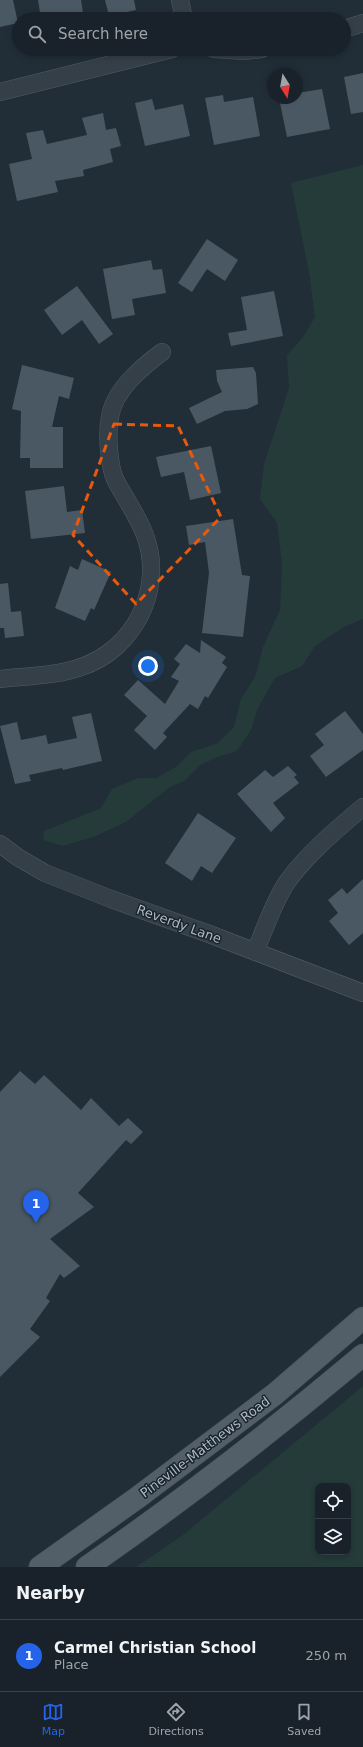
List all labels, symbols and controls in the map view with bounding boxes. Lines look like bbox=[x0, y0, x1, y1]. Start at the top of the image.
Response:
search box bbox=[12, 12, 351, 56]
icon: search bbox=[26, 23, 48, 45]
text: Search here bbox=[58, 25, 148, 43]
north arrow bbox=[267, 68, 303, 104]
your location bbox=[138, 656, 158, 676]
street label: Reverdy Lane bbox=[135, 902, 223, 946]
pin: 1 bbox=[23, 1190, 49, 1223]
street label: Pineville-Matthews Road bbox=[137, 1393, 273, 1501]
map controls bbox=[315, 1483, 351, 1555]
button: locate bbox=[315, 1483, 351, 1519]
button: layers bbox=[315, 1519, 351, 1555]
text: Nearby bbox=[16, 1583, 85, 1603]
text: Carmel Christian School bbox=[54, 1639, 256, 1657]
text: 1 bbox=[24, 1648, 34, 1663]
text: 250 m bbox=[305, 1648, 347, 1663]
text: Place bbox=[54, 1657, 89, 1672]
tab: Map bbox=[42, 1701, 65, 1738]
tab: Directions bbox=[148, 1701, 204, 1738]
tab: Saved bbox=[287, 1701, 321, 1738]

